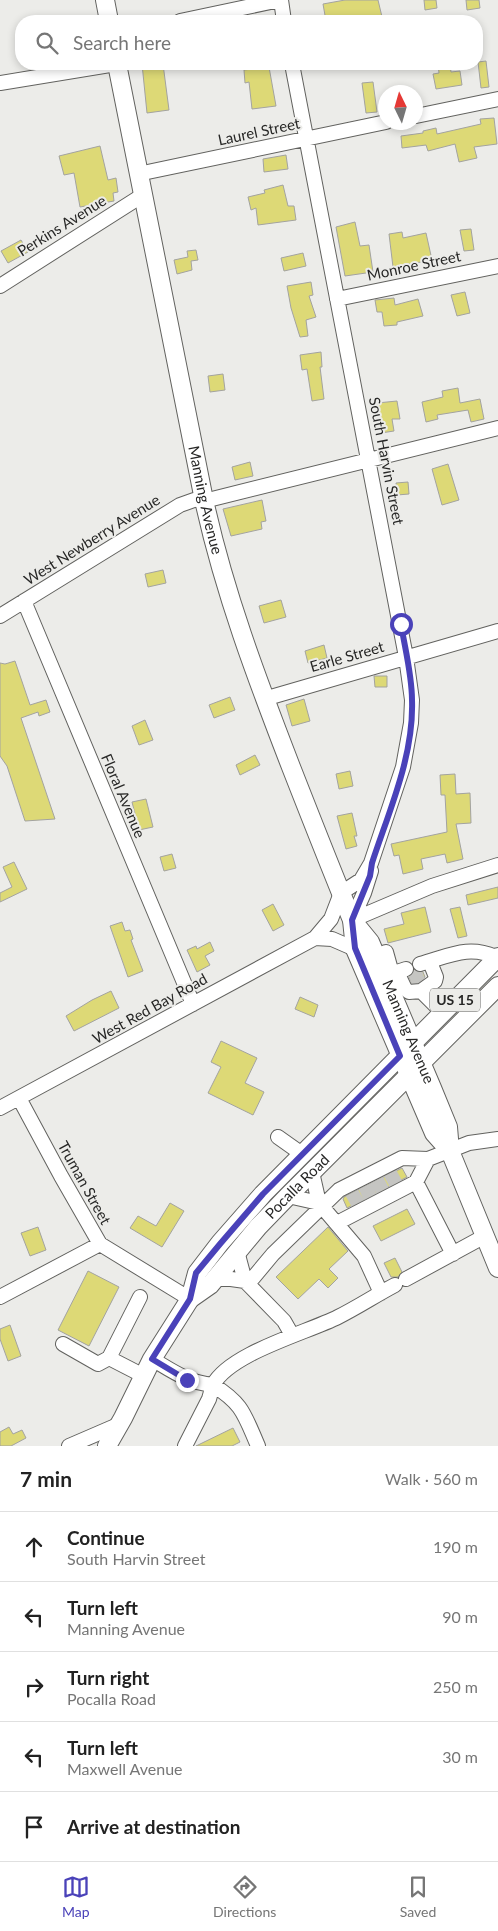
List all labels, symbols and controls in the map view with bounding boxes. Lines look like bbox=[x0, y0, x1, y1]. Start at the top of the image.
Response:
search box bbox=[15, 15, 483, 70]
icon: search bbox=[33, 29, 61, 57]
text: Search here bbox=[73, 31, 171, 54]
north arrow bbox=[378, 85, 423, 130]
street label: Laurel Street bbox=[216, 113, 302, 149]
street label: Perkins Avenue bbox=[14, 191, 109, 260]
street label: Monroe Street bbox=[365, 246, 463, 284]
street label: South Harvin Street bbox=[366, 395, 408, 527]
street label: Manning Avenue bbox=[185, 444, 227, 556]
street label: West Newberry Avenue bbox=[20, 490, 163, 588]
route start bbox=[390, 613, 413, 636]
street label: Earle Street bbox=[308, 637, 386, 675]
street label: Floral Avenue bbox=[98, 751, 150, 840]
street label: West Red Bay Road bbox=[89, 969, 210, 1047]
street label: Manning Avenue bbox=[379, 977, 439, 1086]
road number: US 15 bbox=[430, 988, 480, 1012]
street label: Truman Street bbox=[55, 1138, 115, 1228]
street label: Pocalla Road bbox=[261, 1150, 332, 1222]
route end bbox=[176, 1369, 199, 1392]
text: 7 min bbox=[20, 1466, 72, 1491]
text: Walk · 560 m bbox=[385, 1469, 478, 1488]
text: Continue bbox=[67, 1526, 145, 1549]
icon: ahead bbox=[20, 1533, 48, 1561]
text: 190 m bbox=[433, 1537, 478, 1556]
text: South Harvin Street bbox=[67, 1549, 205, 1568]
text: Turn left bbox=[67, 1596, 138, 1619]
icon: left bbox=[20, 1603, 48, 1631]
text: 90 m bbox=[442, 1607, 478, 1626]
text: Manning Avenue bbox=[67, 1619, 185, 1638]
text: Turn right bbox=[67, 1666, 149, 1689]
icon: right bbox=[20, 1673, 48, 1701]
text: 250 m bbox=[433, 1677, 478, 1696]
text: Pocalla Road bbox=[67, 1689, 156, 1708]
text: Turn left bbox=[67, 1736, 138, 1759]
icon: left bbox=[20, 1743, 48, 1771]
text: 30 m bbox=[442, 1747, 478, 1766]
text: Maxwell Avenue bbox=[67, 1759, 183, 1778]
icon: arrive bbox=[20, 1813, 48, 1841]
text: Arrive at destination bbox=[67, 1815, 240, 1838]
tab: Map bbox=[62, 1873, 90, 1920]
tab: Directions bbox=[213, 1873, 276, 1920]
tab: Saved bbox=[400, 1873, 436, 1920]

